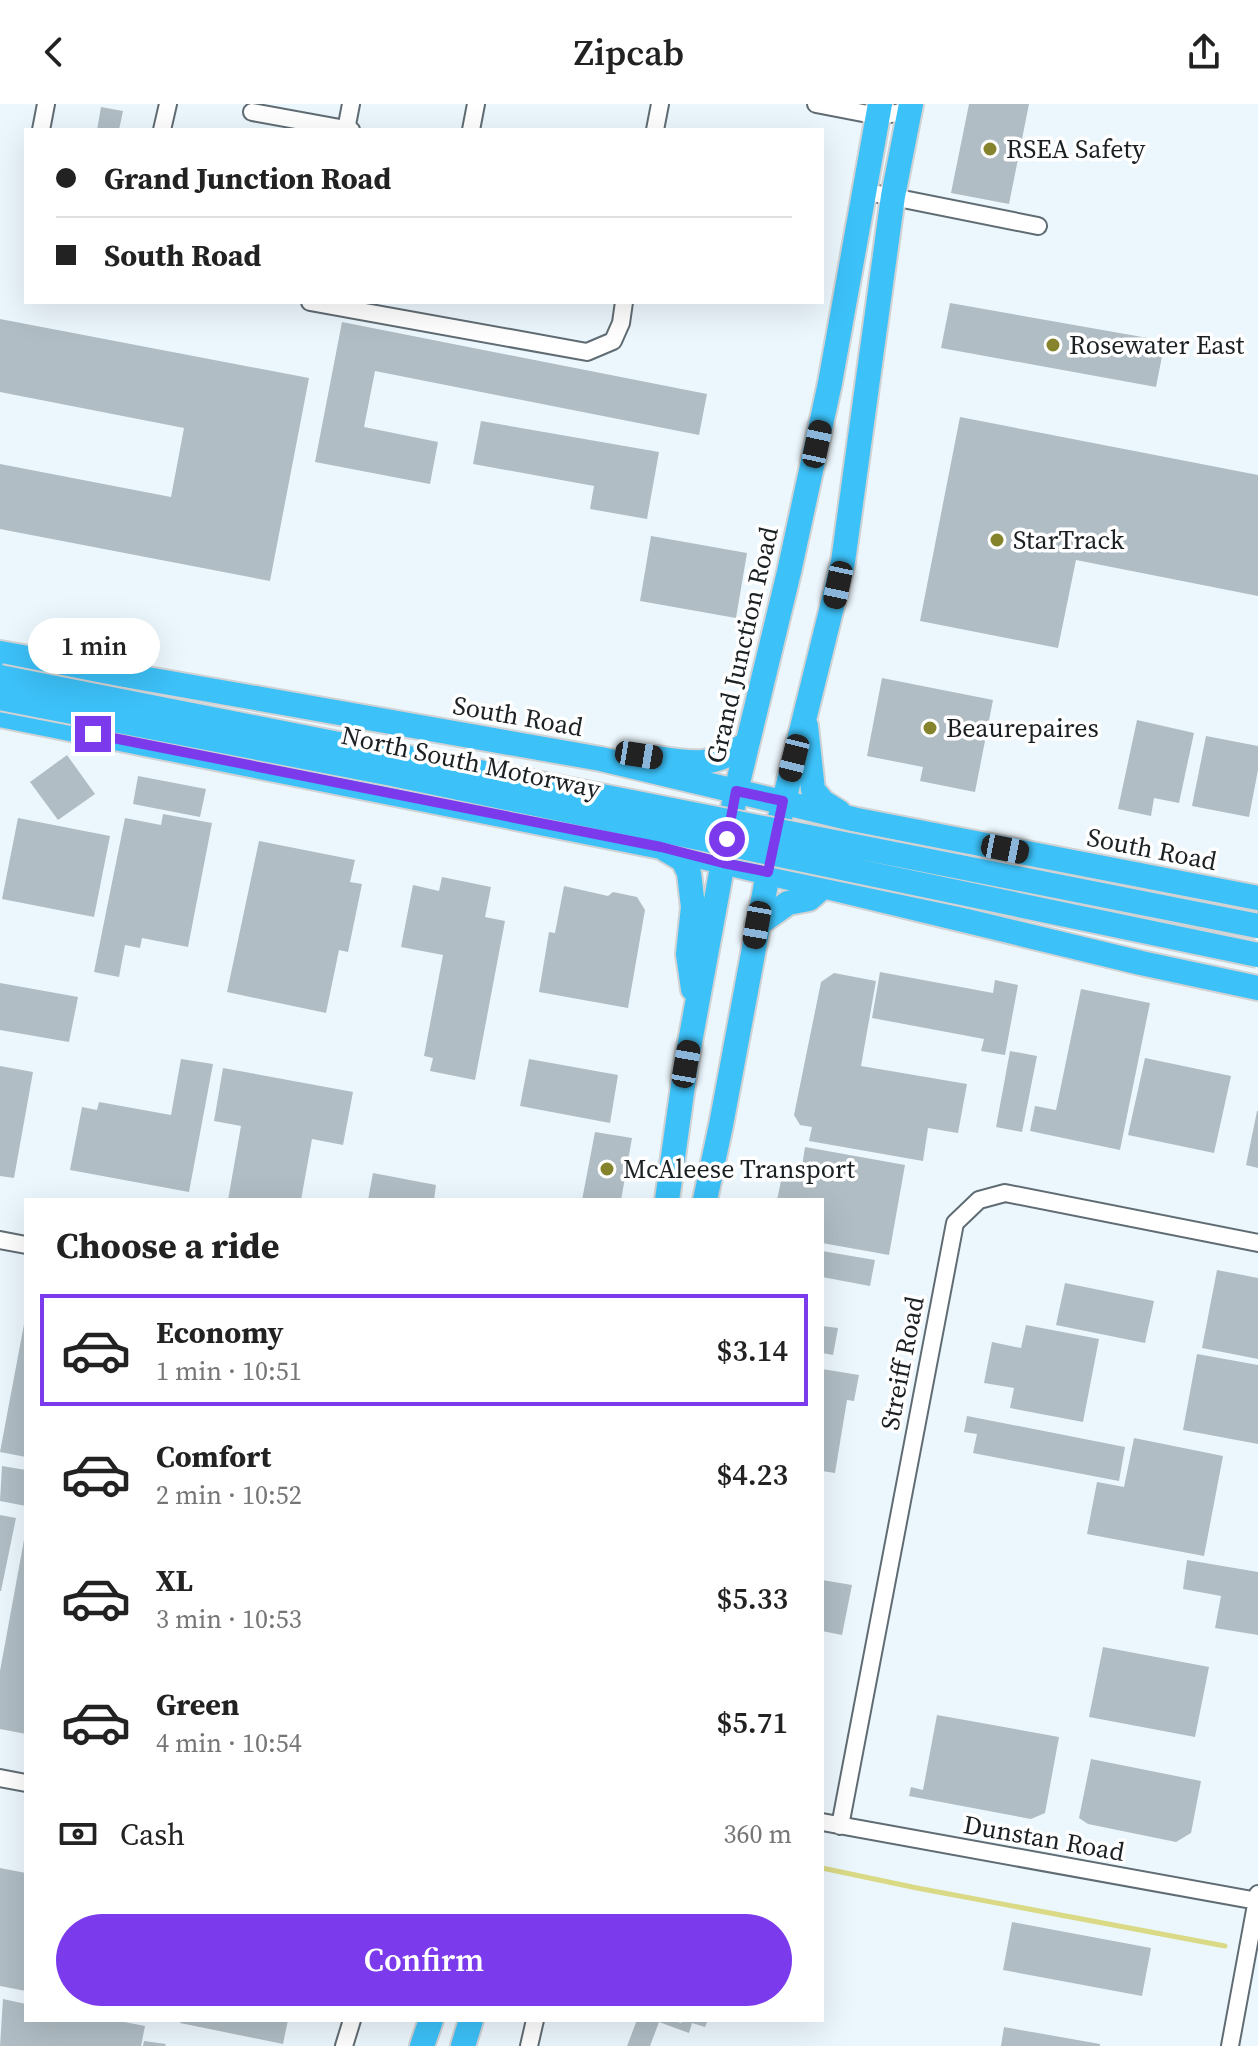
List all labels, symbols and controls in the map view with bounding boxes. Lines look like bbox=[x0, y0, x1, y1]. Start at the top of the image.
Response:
text: Zipcab bbox=[574, 28, 684, 77]
icon: back bbox=[32, 30, 76, 74]
icon: share bbox=[1182, 30, 1226, 74]
place label: RSEA Safety bbox=[1006, 131, 1146, 167]
marker: RSEA Safety bbox=[981, 140, 999, 158]
text: Grand Junction Road bbox=[104, 158, 391, 199]
text: South Road bbox=[104, 235, 261, 276]
place label: Rosewater East bbox=[1069, 327, 1245, 363]
marker: Rosewater East bbox=[1044, 336, 1062, 354]
car bbox=[800, 418, 834, 470]
place label: StarTrack bbox=[1013, 522, 1125, 558]
street label: Grand Junction Road bbox=[697, 523, 787, 767]
marker: StarTrack bbox=[988, 531, 1006, 549]
car bbox=[821, 559, 855, 611]
callout: 1 min bbox=[27, 618, 159, 674]
text: 1 min bbox=[61, 628, 127, 664]
street label: South Road bbox=[450, 687, 586, 745]
place label: Beaurepaires bbox=[946, 710, 1099, 746]
route end bbox=[75, 716, 111, 752]
street label: North South Motorway bbox=[338, 717, 605, 807]
marker: Beaurepaires bbox=[921, 719, 939, 737]
car bbox=[777, 732, 811, 784]
car bbox=[613, 739, 665, 771]
street label: South Road bbox=[1084, 819, 1220, 879]
route start bbox=[709, 821, 745, 857]
car bbox=[979, 833, 1031, 865]
car bbox=[741, 899, 773, 951]
car bbox=[670, 1038, 702, 1090]
place label: McAleese Transport bbox=[623, 1151, 855, 1187]
marker: McAleese Transport bbox=[598, 1160, 616, 1178]
text: Choose a ride bbox=[56, 1221, 279, 1270]
street label: Streiff Road bbox=[871, 1293, 933, 1433]
text: Economy bbox=[156, 1312, 284, 1353]
icon: car bbox=[60, 1314, 132, 1386]
text: $3.14 bbox=[717, 1330, 788, 1371]
text: 1 min · 10:51 bbox=[156, 1353, 302, 1389]
text: Comfort bbox=[156, 1436, 271, 1477]
icon: car bbox=[60, 1438, 132, 1510]
text: $4.23 bbox=[717, 1454, 788, 1495]
text: 2 min · 10:52 bbox=[156, 1477, 302, 1513]
text: XL bbox=[156, 1560, 193, 1601]
icon: car bbox=[60, 1562, 132, 1634]
text: $5.33 bbox=[717, 1578, 788, 1619]
text: 3 min · 10:53 bbox=[156, 1601, 302, 1637]
text: Green bbox=[156, 1684, 239, 1725]
icon: car bbox=[60, 1686, 132, 1758]
text: $5.71 bbox=[717, 1702, 788, 1743]
text: 4 min · 10:54 bbox=[156, 1725, 302, 1761]
street label: Dunstan Road bbox=[961, 1806, 1128, 1870]
icon: cash bbox=[56, 1812, 100, 1856]
text: Cash bbox=[120, 1814, 185, 1855]
text: 360 m bbox=[724, 1816, 792, 1852]
button: Confirm bbox=[56, 1914, 792, 2006]

